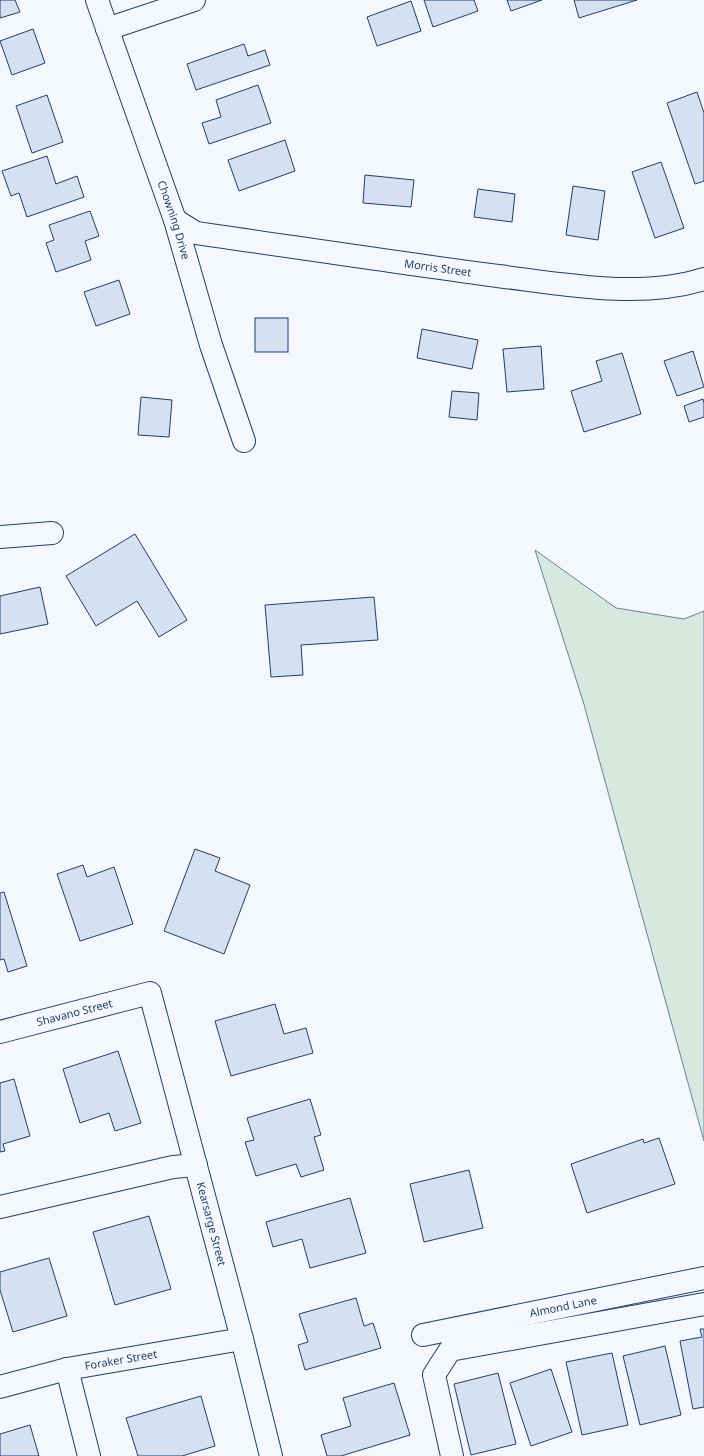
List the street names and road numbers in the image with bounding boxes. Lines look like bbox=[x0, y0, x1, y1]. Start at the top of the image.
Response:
street label: Chowning Drive bbox=[155, 178, 194, 261]
street label: Morris Street bbox=[403, 255, 472, 279]
street label: Shavano Street bbox=[35, 995, 114, 1029]
street label: Kearsarge Street bbox=[194, 1180, 230, 1267]
street label: Almond Lane bbox=[528, 1292, 598, 1320]
street label: Foraker Street bbox=[83, 1346, 158, 1373]

